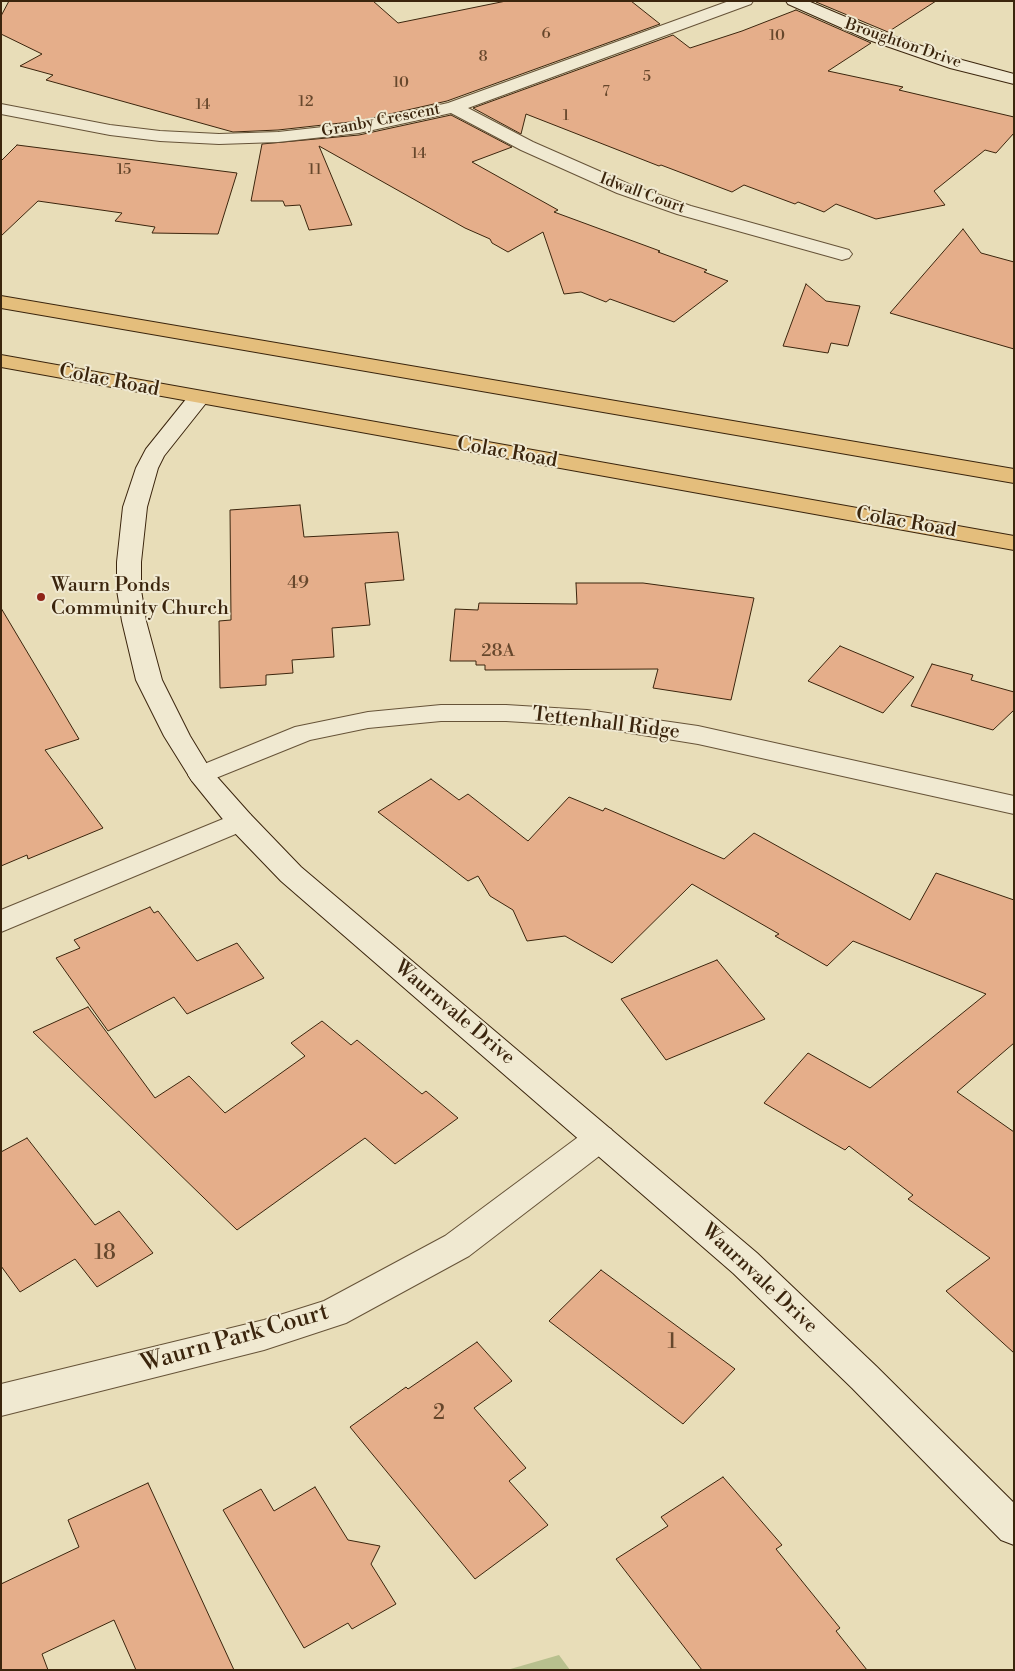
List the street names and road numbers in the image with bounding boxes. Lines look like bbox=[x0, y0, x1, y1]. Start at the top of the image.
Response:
street label: Broughton Drive bbox=[842, 15, 964, 73]
street label: Granby Crescent bbox=[320, 100, 442, 142]
street label: Idwall Court bbox=[597, 170, 687, 218]
street label: Colac Road bbox=[57, 360, 161, 402]
street label: Colac Road bbox=[455, 432, 559, 474]
street label: Colac Road bbox=[854, 502, 958, 544]
street label: Tettenhall Ridge bbox=[531, 703, 681, 745]
street label: Waurnvale Drive bbox=[389, 956, 519, 1070]
street label: Waurnvale Drive bbox=[696, 1219, 822, 1339]
street label: Waurn Park Court bbox=[138, 1298, 332, 1380]

